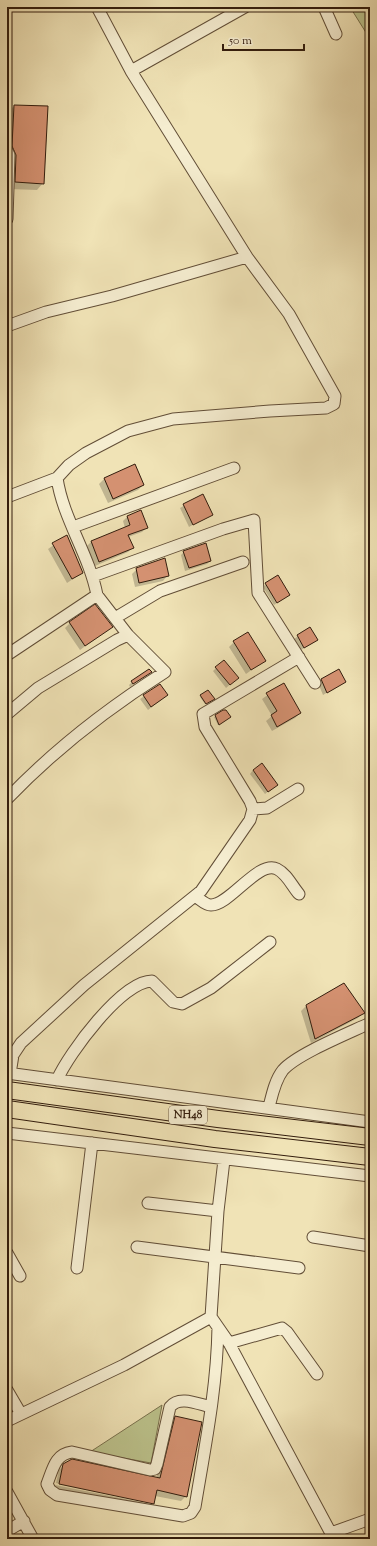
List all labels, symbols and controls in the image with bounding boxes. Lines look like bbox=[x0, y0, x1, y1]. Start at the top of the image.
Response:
scale bar bbox=[223, 26, 304, 52]
text: 50 m bbox=[228, 32, 252, 50]
road number: NH48 bbox=[169, 1106, 207, 1124]

